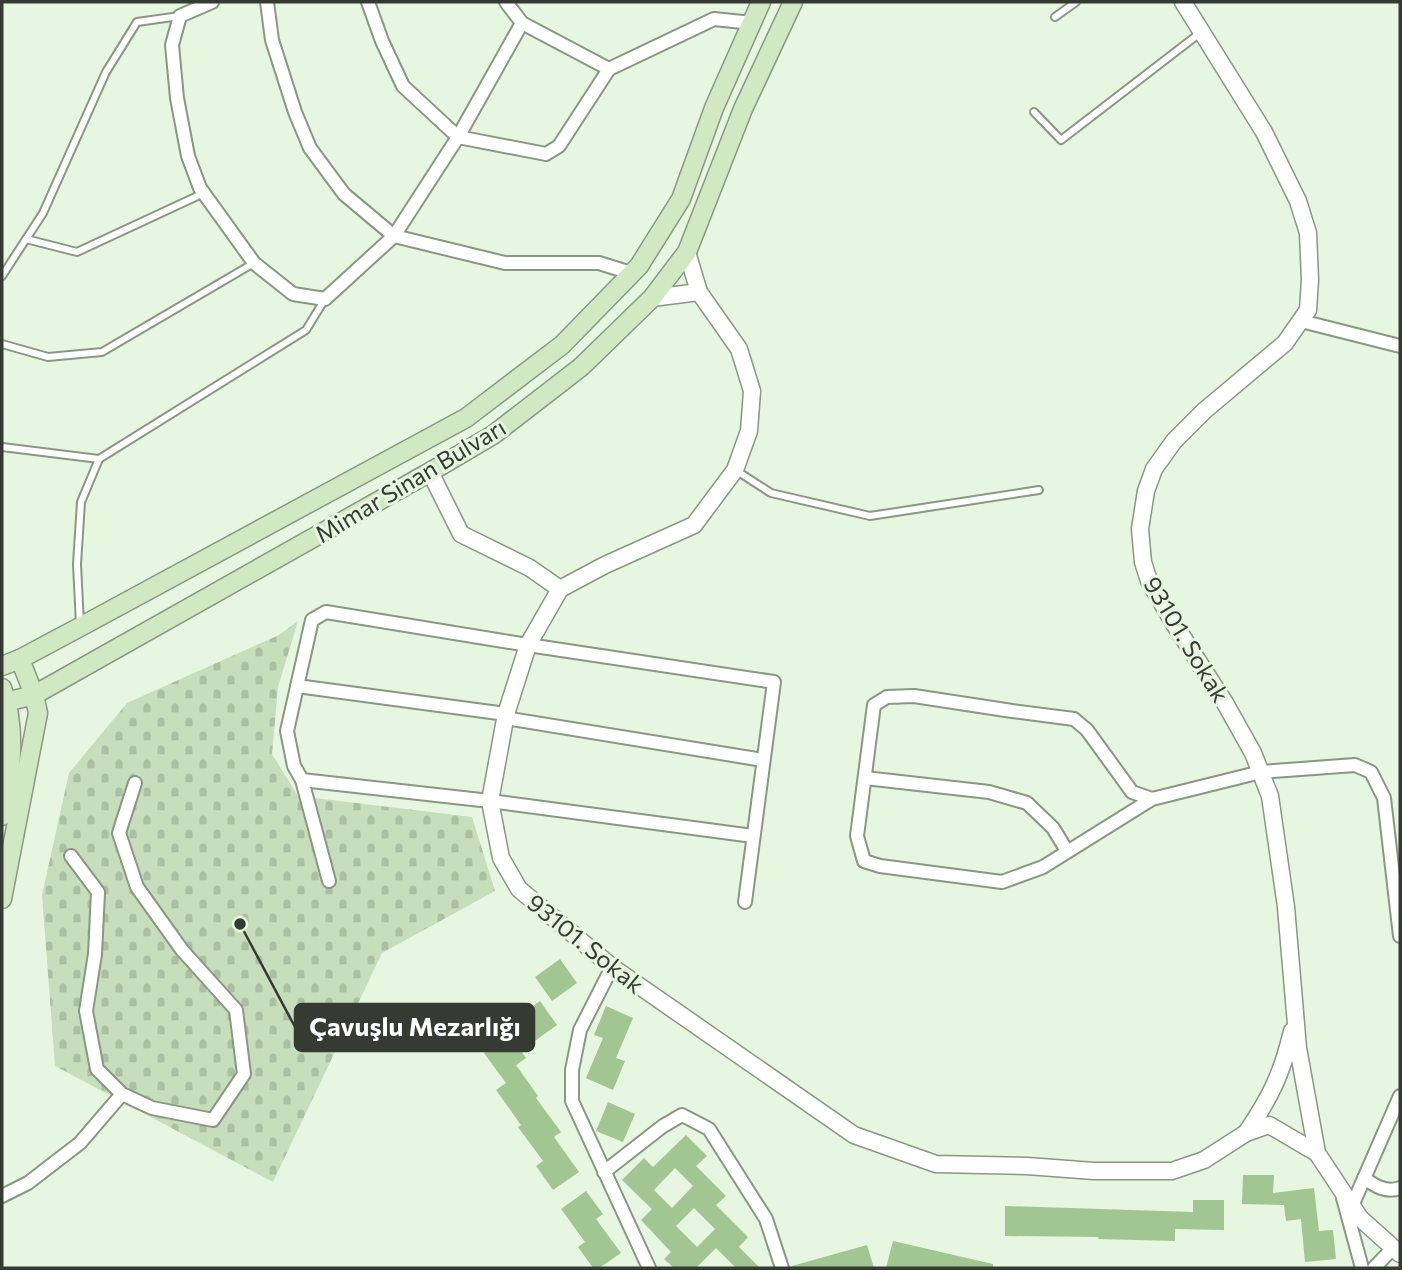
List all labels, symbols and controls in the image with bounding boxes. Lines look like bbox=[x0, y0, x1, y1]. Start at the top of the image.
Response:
street label: Mimar Sinan Bulvarı bbox=[309, 412, 511, 548]
street label: 93101. Sokak bbox=[1138, 571, 1236, 707]
street label: 93101. Sokak bbox=[522, 887, 650, 999]
callout: Çavuşlu Mezarlığı bbox=[295, 1004, 534, 1051]
text: Çavuşlu Mezarlığı bbox=[309, 1010, 521, 1041]

